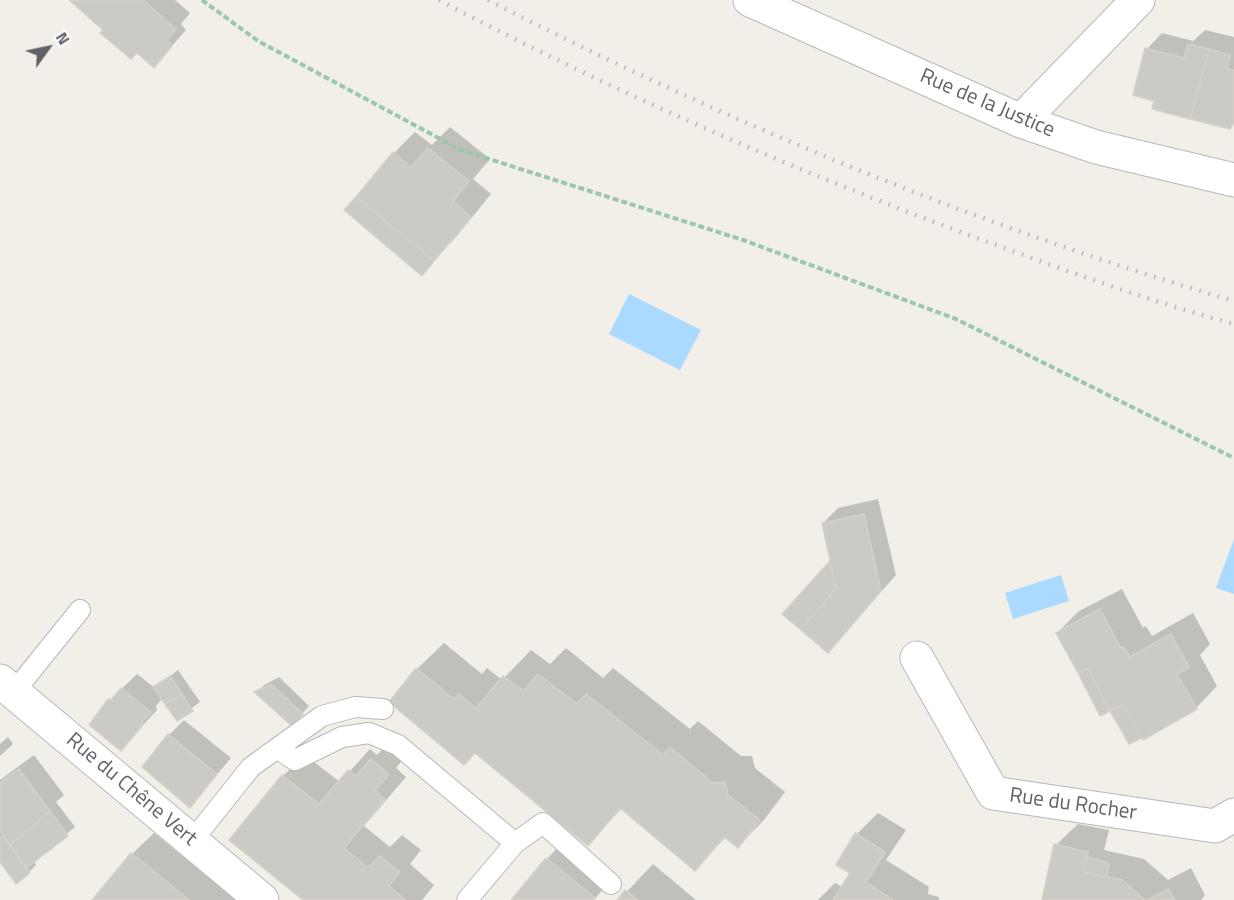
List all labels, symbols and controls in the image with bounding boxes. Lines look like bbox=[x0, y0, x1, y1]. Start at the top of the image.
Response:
north arrow bbox=[18, 18, 78, 78]
text: N bbox=[50, 27, 76, 49]
street label: Rue de la Justice bbox=[916, 64, 1058, 144]
street label: Rue du Chêne Vert bbox=[61, 728, 201, 852]
street label: Rue du Rocher bbox=[1008, 784, 1138, 826]

